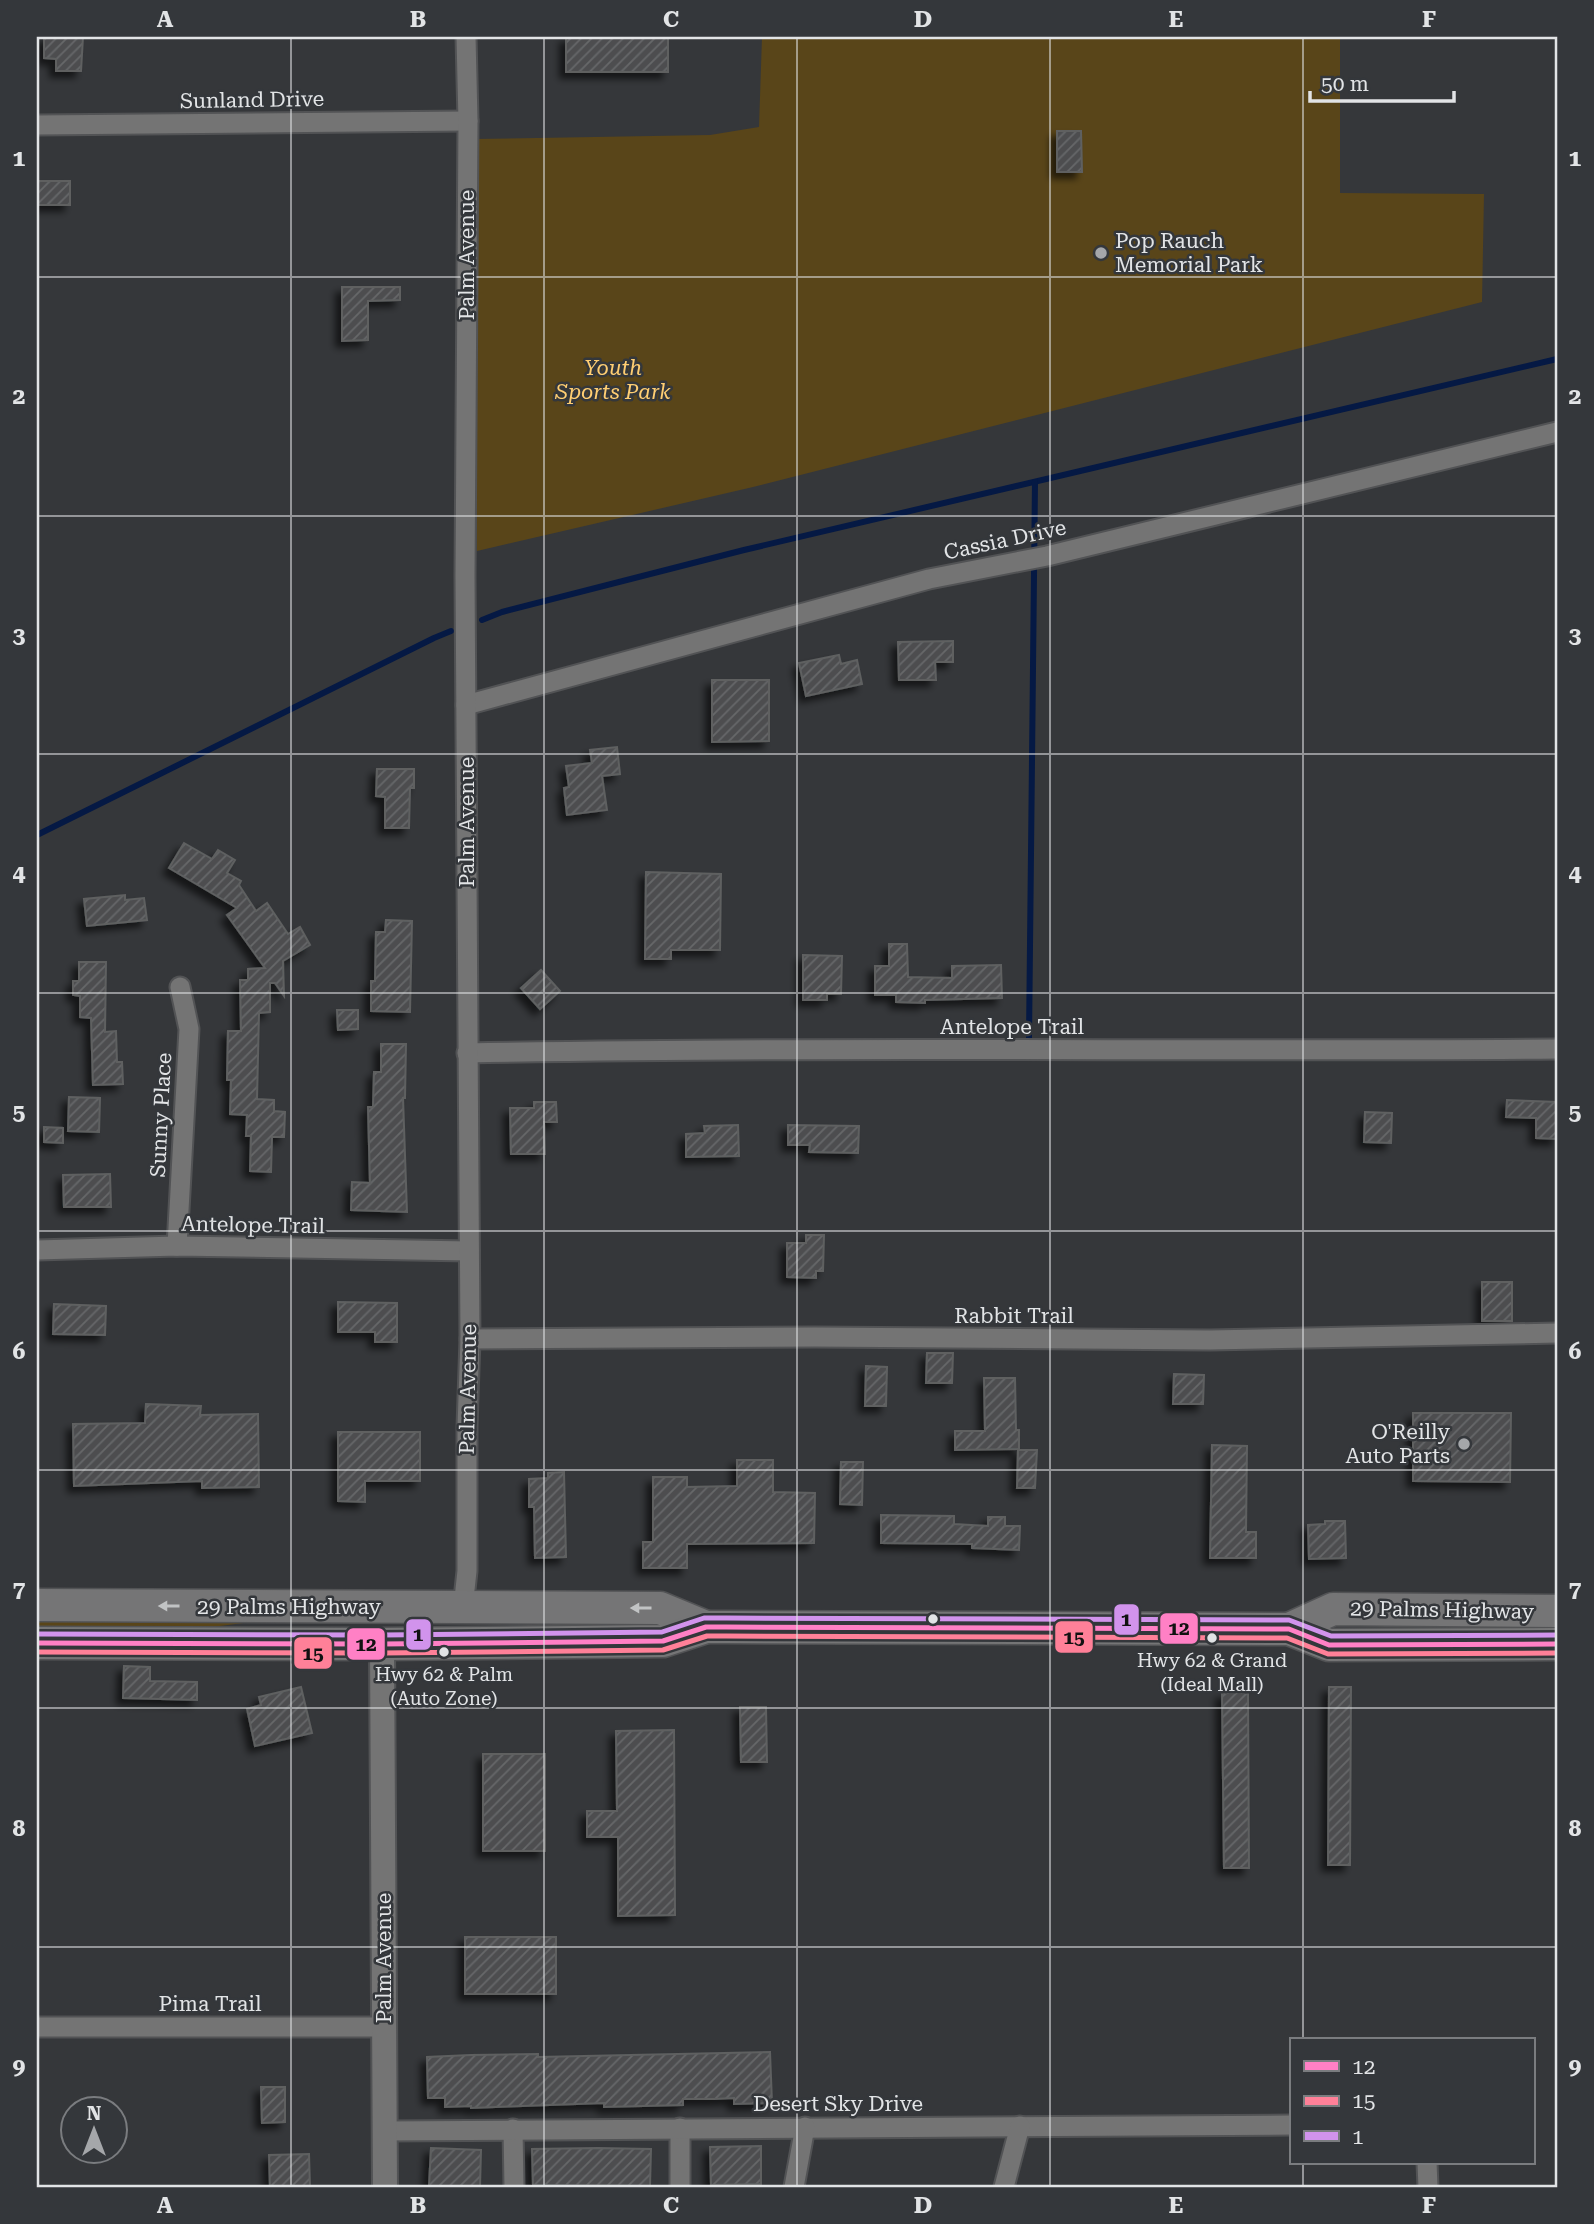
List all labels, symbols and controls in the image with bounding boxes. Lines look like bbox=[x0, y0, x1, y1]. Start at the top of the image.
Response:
text: A bbox=[157, 6, 174, 33]
text: B bbox=[410, 6, 426, 33]
text: C bbox=[663, 6, 679, 33]
text: D bbox=[914, 6, 932, 33]
text: E bbox=[1169, 6, 1183, 33]
text: F bbox=[1422, 6, 1436, 33]
scale bar bbox=[1310, 60, 1454, 104]
text: 50 m bbox=[1321, 72, 1369, 96]
street label: Sunland Drive bbox=[180, 87, 324, 113]
text: 1 bbox=[13, 145, 26, 172]
text: 1 bbox=[1569, 145, 1582, 172]
street label: Palm Avenue bbox=[455, 190, 479, 320]
place label: Pop Rauch Memorial Park bbox=[1115, 229, 1263, 277]
marker: Pop Rauch Memorial Park bbox=[1093, 245, 1109, 261]
park label: Youth Sports Park bbox=[554, 356, 671, 404]
text: 2 bbox=[13, 383, 25, 410]
text: 2 bbox=[1569, 383, 1581, 410]
street label: Cassia Drive bbox=[942, 515, 1068, 565]
text: 3 bbox=[13, 622, 26, 649]
text: 3 bbox=[1569, 622, 1582, 649]
street label: Palm Avenue bbox=[455, 757, 479, 887]
text: 4 bbox=[13, 860, 26, 887]
text: 4 bbox=[1569, 860, 1582, 887]
street label: Antelope Trail bbox=[940, 1015, 1084, 1039]
street label: Sunny Place bbox=[146, 1052, 176, 1178]
text: 5 bbox=[13, 1099, 26, 1126]
text: 5 bbox=[1569, 1099, 1582, 1126]
street label: Antelope Trail bbox=[181, 1212, 326, 1238]
street label: Rabbit Trail bbox=[954, 1304, 1074, 1328]
street label: Palm Avenue bbox=[455, 1324, 481, 1454]
text: 6 bbox=[13, 1338, 26, 1365]
text: 6 bbox=[1569, 1338, 1582, 1365]
place label: O'Reilly Auto Parts bbox=[1346, 1420, 1451, 1468]
marker: O'Reilly Auto Parts bbox=[1456, 1436, 1472, 1452]
text: 7 bbox=[13, 1576, 26, 1603]
text: 7 bbox=[1569, 1576, 1582, 1603]
street label: 29 Palms Highway bbox=[197, 1595, 382, 1619]
street label: 29 Palms Highway bbox=[1350, 1596, 1535, 1624]
one-way arrow bbox=[158, 1600, 180, 1612]
one-way arrow bbox=[630, 1602, 652, 1614]
line badge: 1 bbox=[1113, 1603, 1140, 1636]
text: 1 bbox=[1121, 1608, 1132, 1631]
unlabelled marker bbox=[926, 1612, 940, 1626]
line badge: 12 bbox=[1159, 1612, 1199, 1645]
text: 12 bbox=[1168, 1617, 1190, 1640]
line badge: 1 bbox=[405, 1618, 432, 1651]
line badge: 15 bbox=[1054, 1620, 1094, 1654]
text: 1 bbox=[413, 1623, 424, 1646]
text: 15 bbox=[1063, 1626, 1085, 1649]
line badge: 12 bbox=[346, 1627, 386, 1661]
marker: Hwy 62 & Grand (Ideal Mall) bbox=[1205, 1631, 1219, 1645]
text: 12 bbox=[355, 1633, 377, 1656]
line badge: 15 bbox=[293, 1636, 333, 1670]
text: 15 bbox=[302, 1642, 324, 1665]
marker: Hwy 62 & Palm (Auto Zone) bbox=[437, 1645, 451, 1659]
place label: Hwy 62 & Grand (Ideal Mall) bbox=[1137, 1649, 1287, 1696]
place label: Hwy 62 & Palm (Auto Zone) bbox=[375, 1663, 513, 1710]
text: 8 bbox=[13, 1815, 26, 1842]
text: 8 bbox=[1569, 1815, 1582, 1842]
street label: Palm Avenue bbox=[372, 1893, 396, 2023]
street label: Pima Trail bbox=[159, 1992, 262, 2016]
legend bbox=[1290, 2038, 1534, 2164]
text: 9 bbox=[13, 2053, 26, 2080]
text: 9 bbox=[1569, 2053, 1582, 2080]
text: 12 bbox=[1352, 2055, 1376, 2079]
text: 15 bbox=[1352, 2089, 1376, 2113]
street label: Desert Sky Drive bbox=[753, 2092, 923, 2116]
north arrow bbox=[60, 2094, 130, 2164]
text: N bbox=[87, 2102, 102, 2125]
text: 1 bbox=[1352, 2125, 1364, 2149]
text: A bbox=[157, 2192, 174, 2219]
text: B bbox=[410, 2192, 426, 2219]
text: C bbox=[663, 2192, 679, 2219]
text: D bbox=[914, 2192, 932, 2219]
text: E bbox=[1169, 2192, 1183, 2219]
text: F bbox=[1422, 2192, 1436, 2219]

